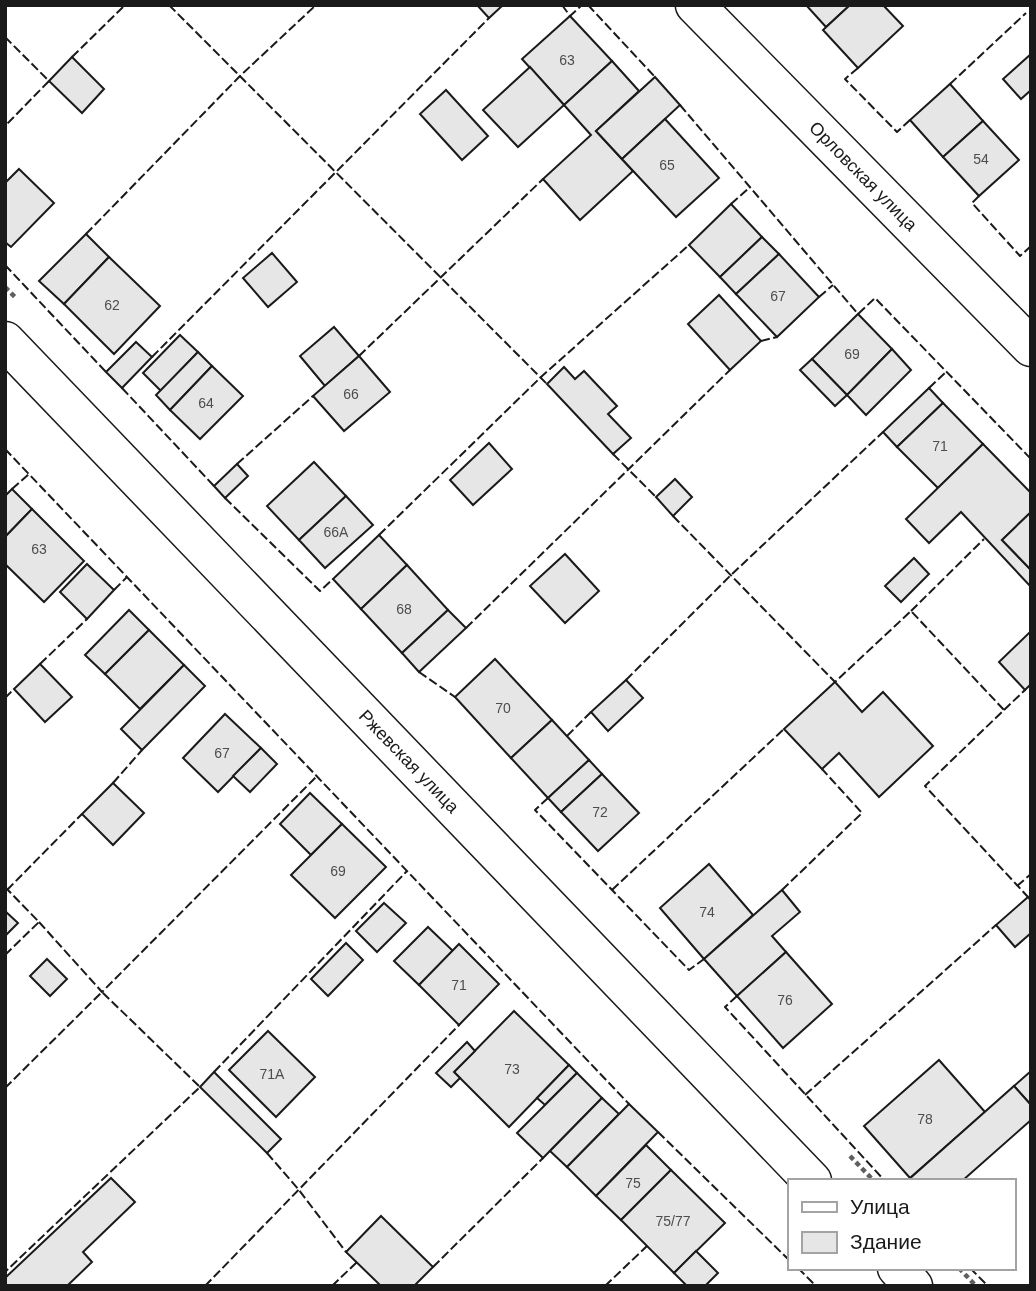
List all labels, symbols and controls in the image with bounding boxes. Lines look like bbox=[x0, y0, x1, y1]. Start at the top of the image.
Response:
house number: 63 bbox=[559, 52, 575, 68]
street label: Орловская улица bbox=[805, 117, 922, 236]
house number: 54 bbox=[973, 151, 989, 167]
house number: 65 bbox=[659, 157, 675, 173]
house number: 67 bbox=[770, 288, 786, 304]
house number: 62 bbox=[104, 297, 120, 313]
house number: 69 bbox=[844, 346, 860, 362]
house number: 66 bbox=[343, 386, 359, 402]
house number: 64 bbox=[198, 395, 214, 411]
house number: 71 bbox=[932, 438, 948, 454]
house number: 66А bbox=[324, 524, 349, 540]
house number: 63 bbox=[31, 541, 47, 557]
house number: 68 bbox=[396, 601, 412, 617]
house number: 70 bbox=[495, 700, 511, 716]
street label: Ржевская улица bbox=[355, 706, 464, 818]
house number: 67 bbox=[214, 745, 230, 761]
house number: 72 bbox=[592, 804, 608, 820]
house number: 69 bbox=[330, 863, 346, 879]
house number: 74 bbox=[699, 904, 715, 920]
house number: 71 bbox=[451, 977, 467, 993]
house number: 76 bbox=[777, 992, 793, 1008]
house number: 73 bbox=[504, 1061, 520, 1077]
house number: 71А bbox=[260, 1066, 285, 1082]
house number: 78 bbox=[917, 1111, 933, 1127]
house number: 75 bbox=[625, 1175, 641, 1191]
legend bbox=[788, 1179, 1015, 1270]
text: Улица bbox=[850, 1195, 910, 1218]
house number: 75/77 bbox=[655, 1213, 691, 1229]
text: Здание bbox=[850, 1230, 922, 1253]

